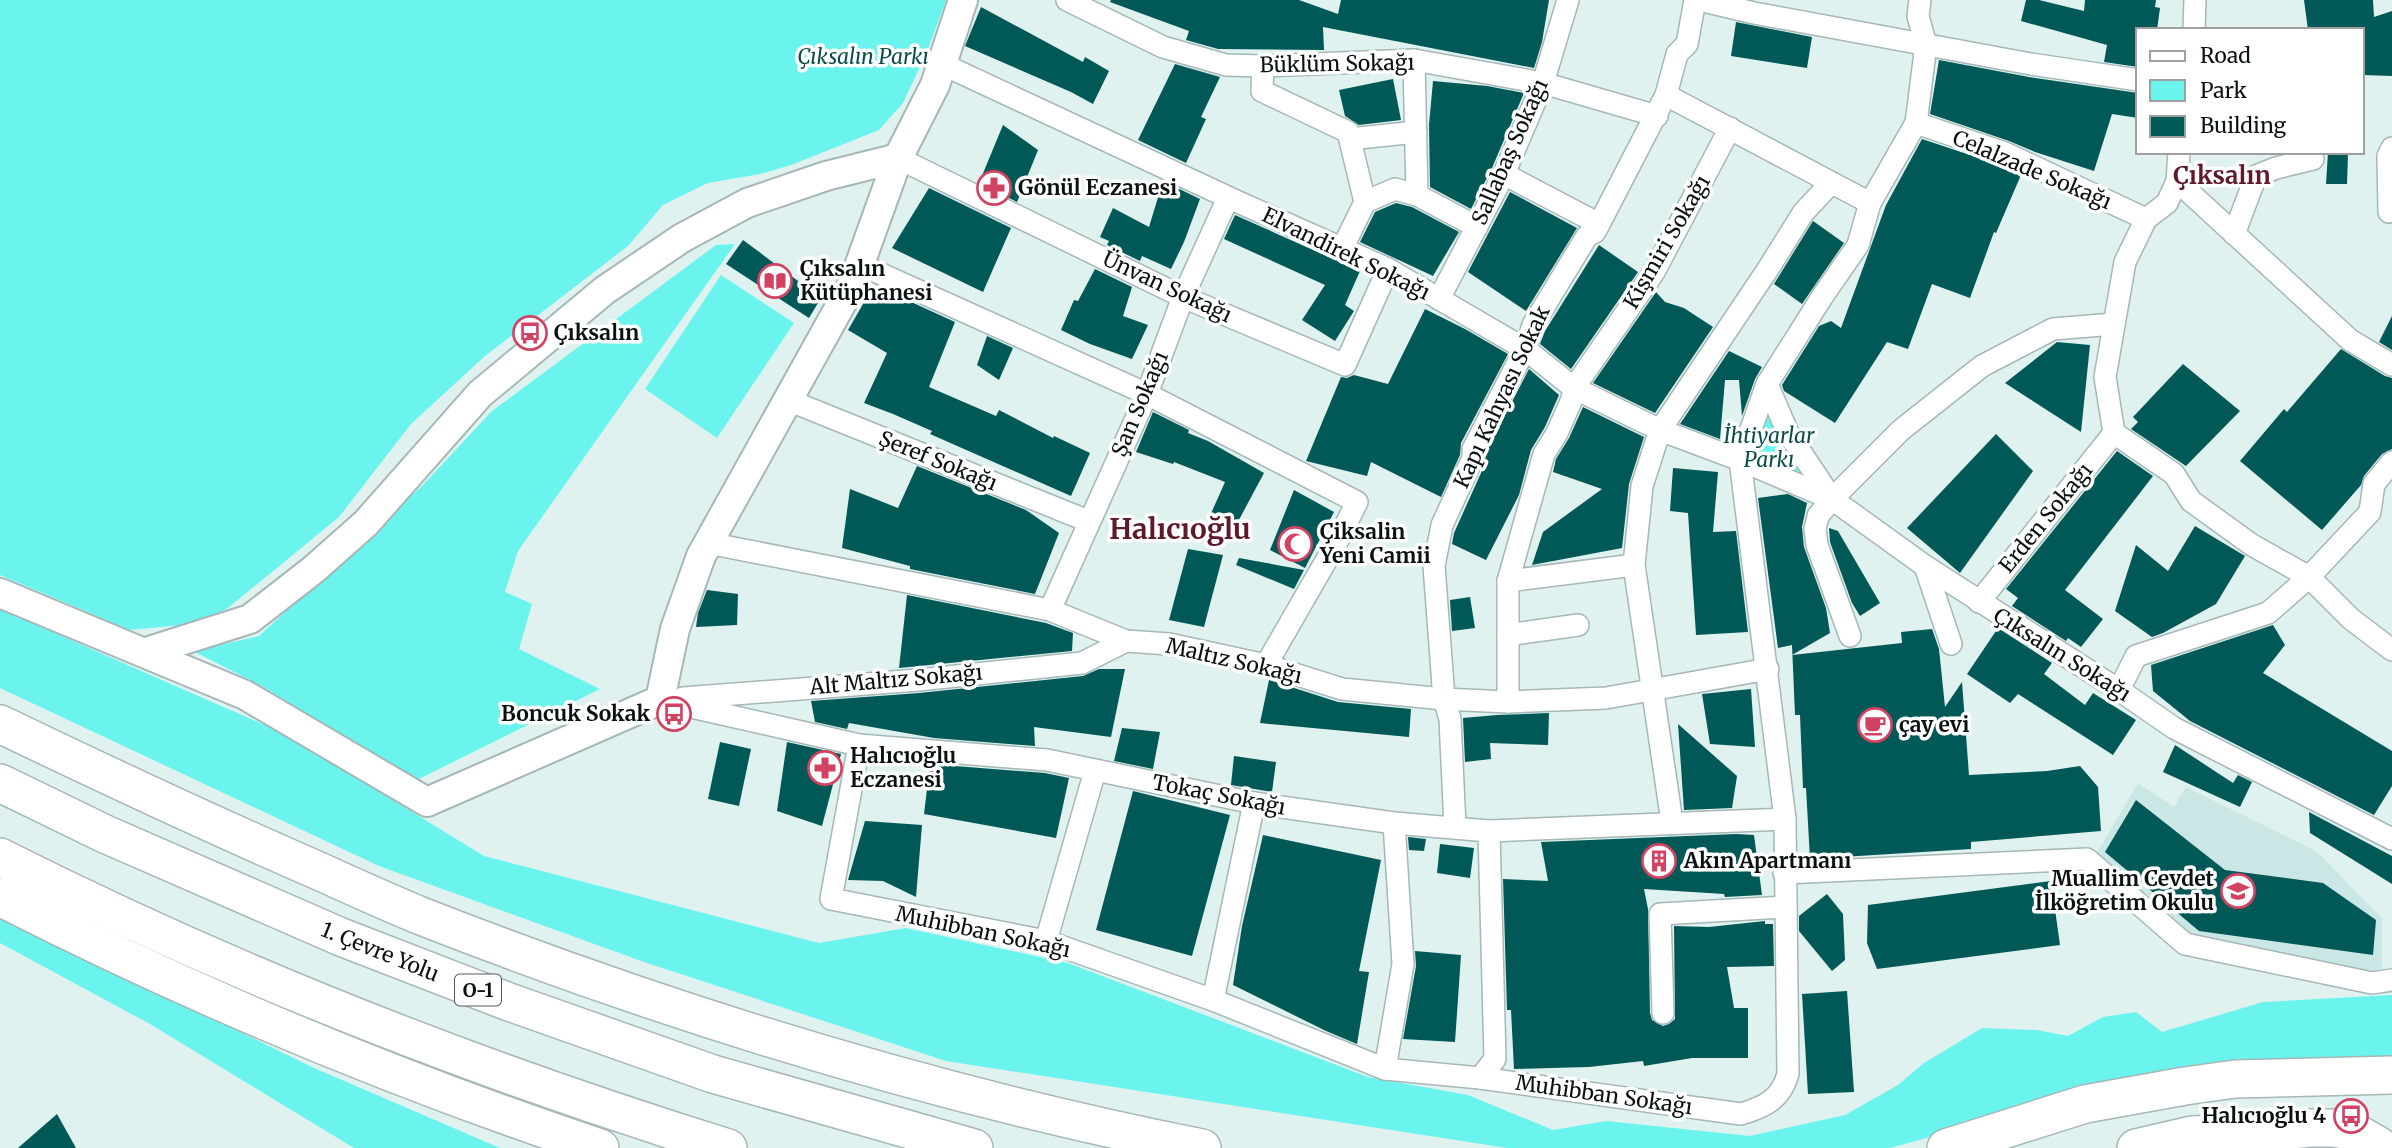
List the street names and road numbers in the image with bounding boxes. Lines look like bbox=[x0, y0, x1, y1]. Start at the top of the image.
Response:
street label: Büklüm Sokağı bbox=[1259, 49, 1415, 78]
street label: Sallabaş Sokağı bbox=[1465, 74, 1554, 229]
street label: Celalzade Sokağı bbox=[1949, 124, 2116, 215]
street label: Kişmiri Sokağı bbox=[1617, 170, 1716, 313]
street label: Elvandirek Sokağı bbox=[1258, 201, 1435, 306]
street label: Ünvan Sokağı bbox=[1098, 245, 1236, 328]
street label: Kapı Kahyası Sokak bbox=[1447, 301, 1556, 492]
street label: Şan Sokağı bbox=[1105, 347, 1174, 461]
street label: Şeref Sokağı bbox=[875, 424, 1002, 497]
street label: Erden Sokağı bbox=[1993, 457, 2098, 578]
street label: Çıksalın Sokağı bbox=[1989, 602, 2136, 708]
street label: Maltız Sokağı bbox=[1163, 632, 1305, 689]
street label: Alt Maltız Sokağı bbox=[807, 658, 984, 701]
street label: Tokaç Sokağı bbox=[1150, 768, 1288, 821]
street label: Muhibban Sokağı bbox=[893, 900, 1073, 963]
street label: 1. Çevre Yolu bbox=[317, 916, 443, 987]
road number: O-1 bbox=[455, 974, 501, 1006]
street label: Muhibban Sokağı bbox=[1514, 1069, 1694, 1120]

